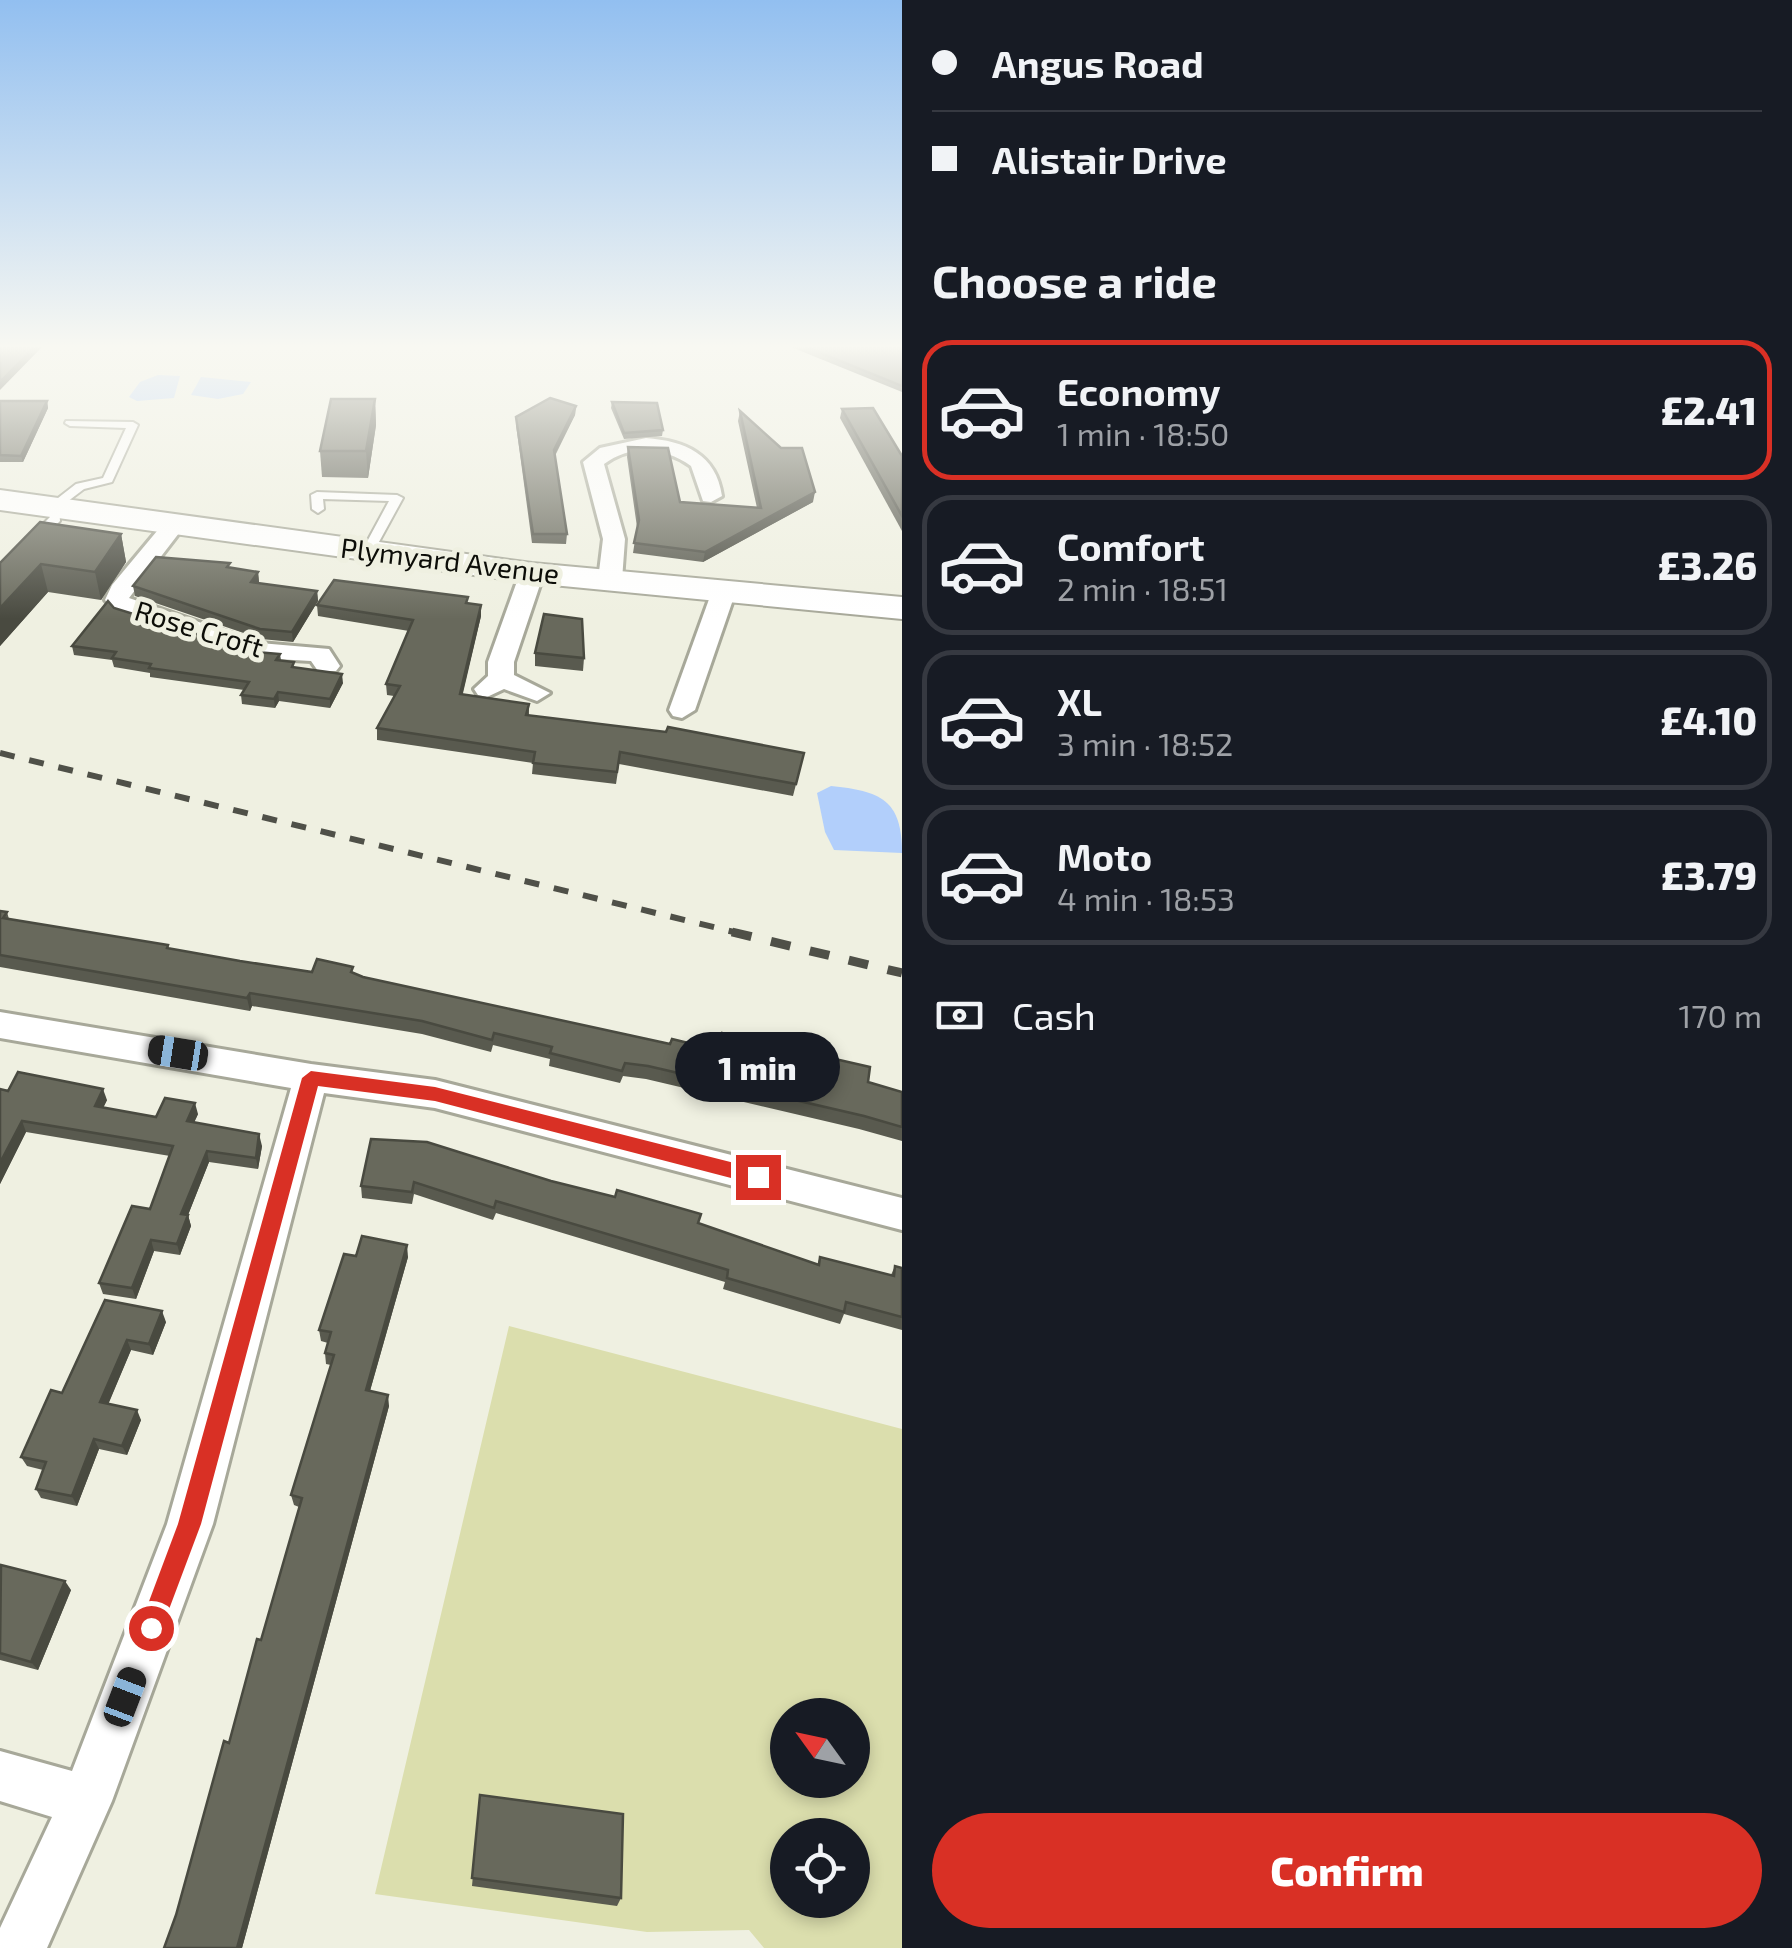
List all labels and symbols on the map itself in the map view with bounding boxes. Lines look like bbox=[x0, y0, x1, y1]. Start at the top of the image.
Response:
street label: Plymyard Avenue bbox=[339, 530, 561, 590]
street label: Rose Croft bbox=[131, 592, 268, 664]
callout: 1 min bbox=[676, 1032, 840, 1102]
car bbox=[146, 1033, 210, 1073]
route end bbox=[736, 1155, 781, 1200]
route start bbox=[129, 1606, 174, 1651]
car bbox=[100, 1664, 150, 1730]
north arrow bbox=[770, 1698, 870, 1798]

